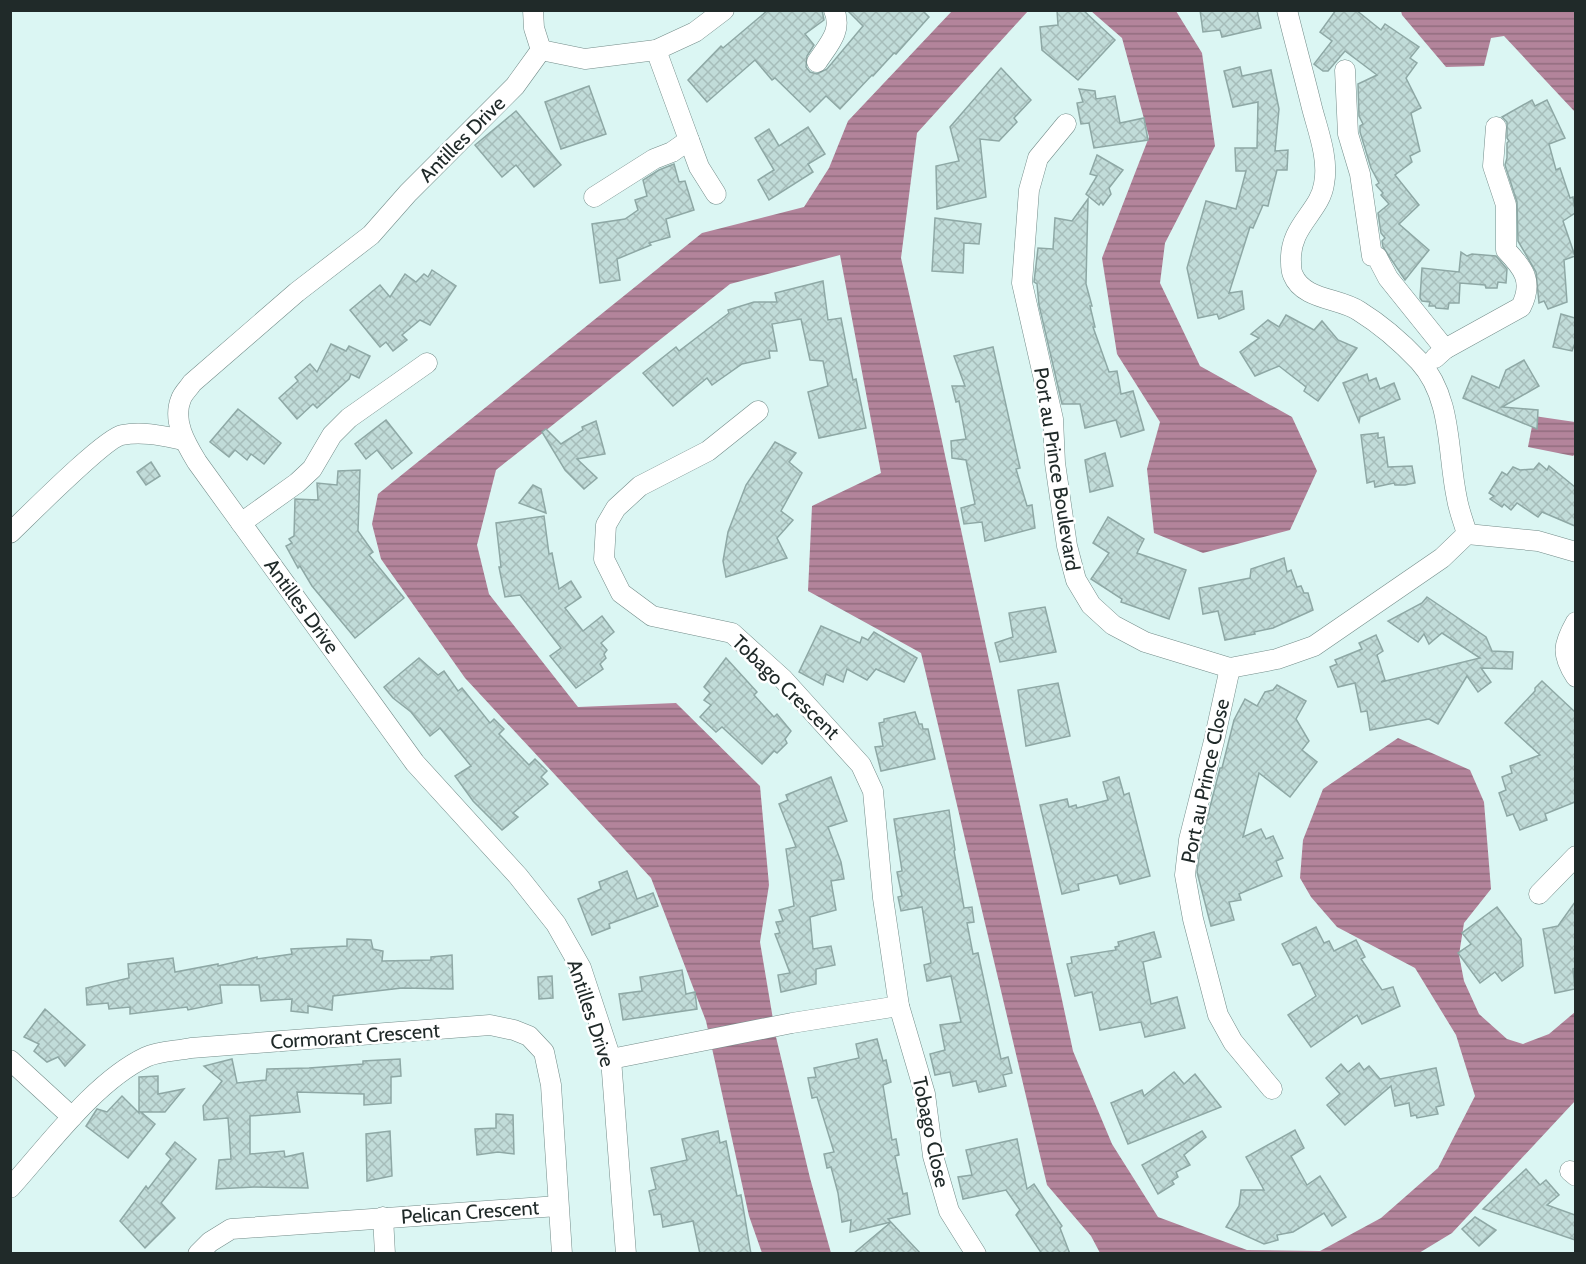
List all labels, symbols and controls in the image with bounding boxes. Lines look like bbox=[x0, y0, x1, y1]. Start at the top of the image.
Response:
street label: Antilles Drive bbox=[414, 91, 510, 187]
street label: Port au Prince Boulevard bbox=[1029, 366, 1085, 572]
street label: Antilles Drive bbox=[260, 554, 344, 658]
street label: Tobago Crescent bbox=[727, 630, 845, 744]
street label: Port au Prince Close bbox=[1176, 697, 1234, 865]
street label: Antilles Drive bbox=[562, 956, 620, 1070]
street label: Cormorant Crescent bbox=[270, 1018, 441, 1054]
street label: Tobago Close bbox=[908, 1074, 954, 1190]
street label: Pelican Crescent bbox=[400, 1195, 540, 1229]

